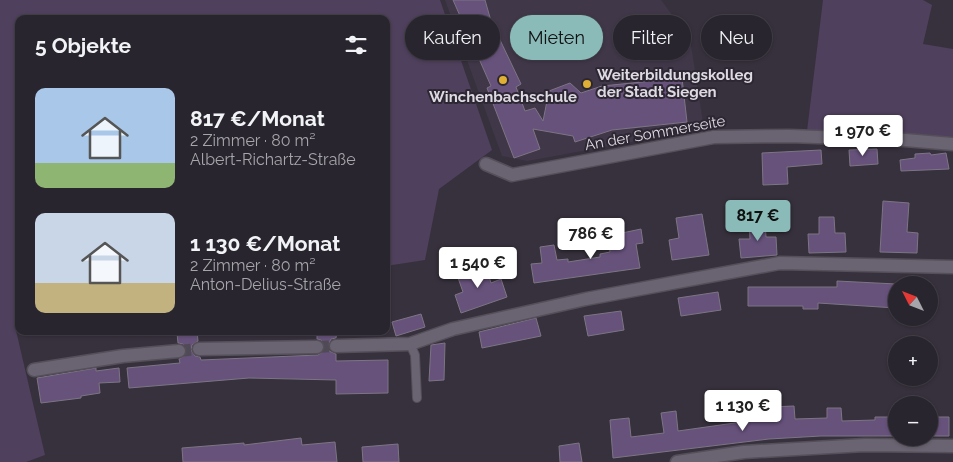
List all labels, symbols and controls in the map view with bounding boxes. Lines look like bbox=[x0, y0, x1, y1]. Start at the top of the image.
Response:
chip: Kaufen bbox=[405, 15, 500, 60]
chip: Mieten bbox=[510, 15, 603, 60]
chip: Filter bbox=[613, 15, 691, 60]
chip: Neu bbox=[701, 15, 772, 60]
icon: filters bbox=[342, 31, 370, 59]
text: 5 Objekte bbox=[35, 33, 131, 58]
place label: Weiterbildungskolleg der Stadt Siegen bbox=[597, 66, 753, 101]
marker: Winchenbachschule bbox=[497, 74, 509, 86]
marker: Weiterbildungskolleg der Stadt Siegen bbox=[581, 78, 593, 90]
place label: Winchenbachschule bbox=[429, 88, 577, 106]
text: 817 €/Monat bbox=[190, 106, 325, 131]
icon: home bbox=[75, 108, 135, 168]
street label: An der Sommerseite bbox=[583, 112, 727, 154]
pin: 1 970 € bbox=[817, 114, 909, 157]
text: 1 970 € bbox=[835, 121, 891, 140]
text: 2 Zimmer · 80 m² bbox=[190, 131, 315, 150]
text: Albert-Richartz-Straße bbox=[190, 150, 356, 169]
pin: 817 € bbox=[723, 200, 793, 242]
text: 817 € bbox=[736, 206, 780, 225]
pin: 786 € bbox=[556, 218, 626, 260]
text: 786 € bbox=[569, 224, 613, 243]
text: 1 130 €/Monat bbox=[190, 231, 340, 256]
icon: home bbox=[75, 233, 135, 293]
pin: 1 540 € bbox=[432, 246, 524, 289]
text: 1 540 € bbox=[450, 253, 506, 272]
text: 2 Zimmer · 80 m² bbox=[190, 256, 315, 275]
text: Anton-Delius-Straße bbox=[190, 275, 341, 294]
north arrow bbox=[888, 276, 938, 326]
map controls bbox=[888, 276, 938, 446]
button: + bbox=[888, 336, 938, 386]
pin: 1 130 € bbox=[697, 390, 789, 432]
text: 1 130 € bbox=[715, 396, 771, 415]
button: − bbox=[888, 396, 938, 446]

